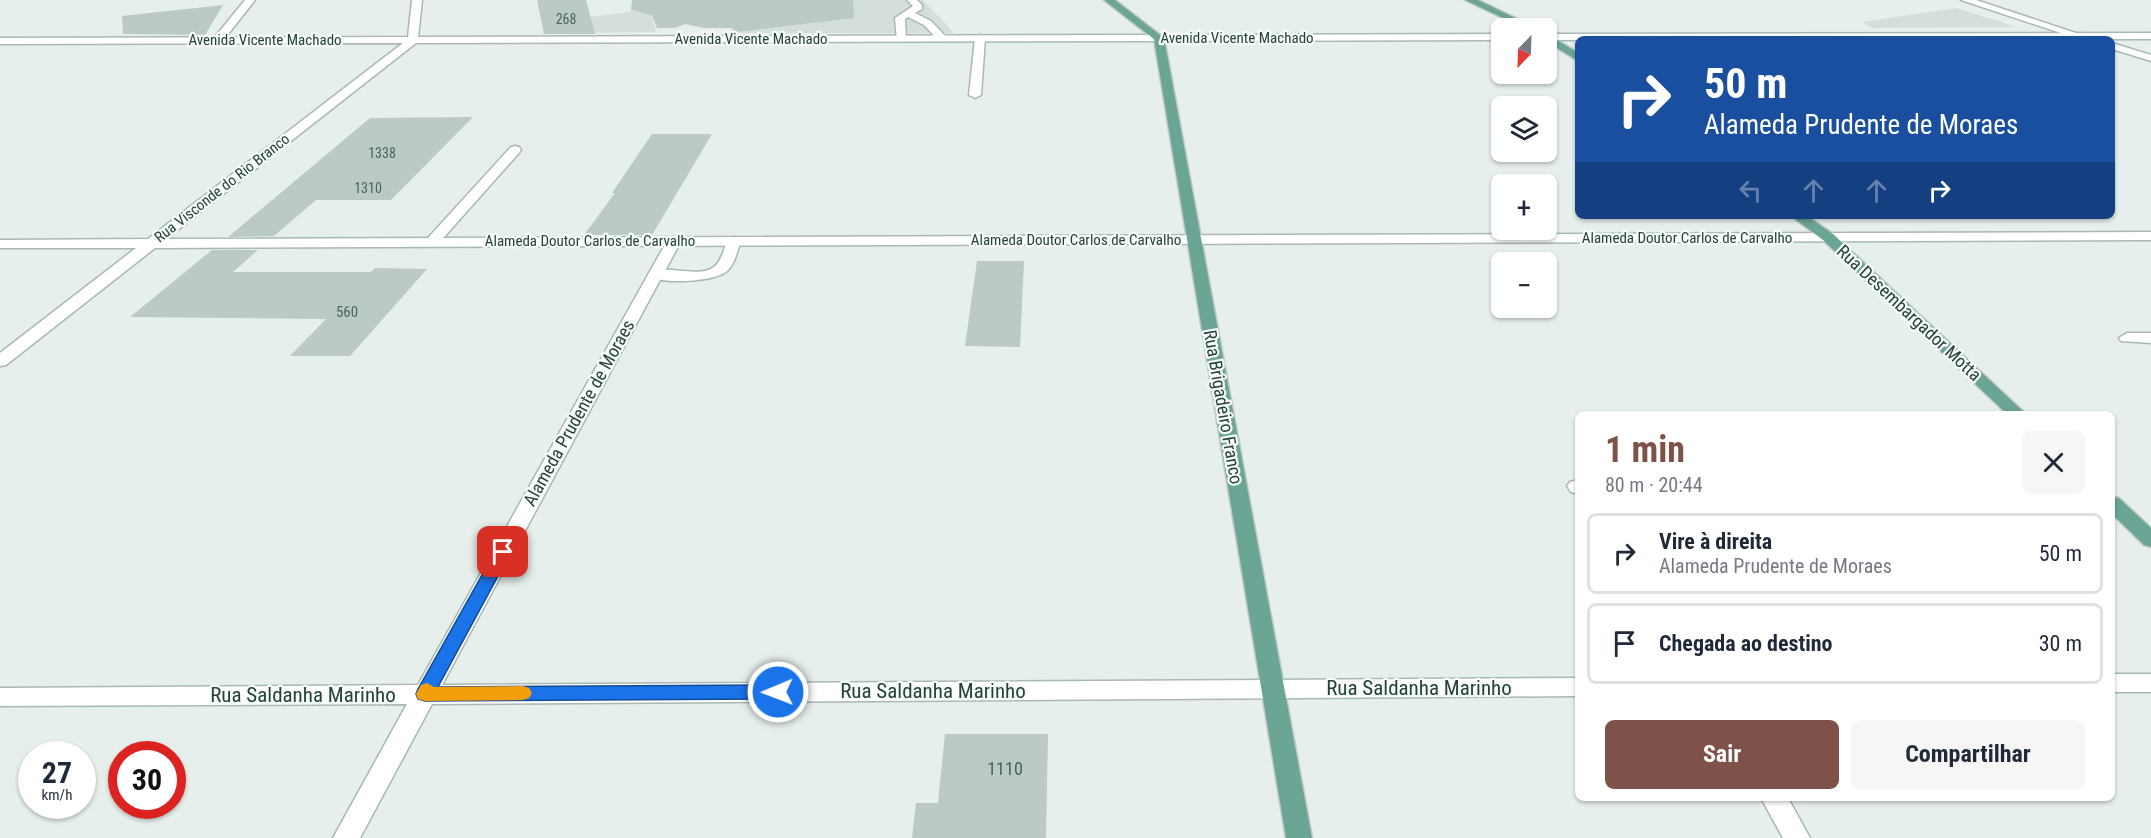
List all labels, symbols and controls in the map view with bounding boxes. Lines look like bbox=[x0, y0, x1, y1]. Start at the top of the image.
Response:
house number: 268 bbox=[556, 11, 576, 27]
north arrow bbox=[1491, 18, 1557, 84]
map controls bbox=[1491, 18, 1557, 318]
street label: Avenida Vicente Machado bbox=[1160, 29, 1314, 47]
street label: Avenida Vicente Machado bbox=[674, 30, 828, 48]
street label: Avenida Vicente Machado bbox=[188, 31, 342, 49]
text: 50 m bbox=[1704, 59, 1787, 108]
icon: right bbox=[1605, 60, 1683, 138]
button: layers bbox=[1491, 96, 1557, 162]
text: Alameda Prudente de Moraes bbox=[1704, 109, 2018, 141]
street label: Rua Visconde do Rio Branco bbox=[151, 130, 293, 246]
house number: 1338 bbox=[368, 145, 396, 161]
button: + bbox=[1491, 174, 1557, 240]
icon: left bbox=[1734, 174, 1767, 207]
icon: ahead bbox=[1797, 174, 1830, 207]
icon: ahead bbox=[1860, 174, 1893, 207]
icon: right bbox=[1923, 174, 1956, 207]
house number: 1310 bbox=[354, 180, 382, 196]
street label: Alameda Doutor Carlos de Carvalho bbox=[1582, 229, 1792, 247]
street label: Alameda Doutor Carlos de Carvalho bbox=[971, 231, 1181, 249]
street label: Alameda Doutor Carlos de Carvalho bbox=[485, 232, 695, 250]
street label: Rua Desembargador Motta bbox=[1833, 240, 1986, 385]
button: − bbox=[1491, 252, 1557, 318]
house number: 560 bbox=[336, 303, 358, 321]
street label: Alameda Prudente de Moraes bbox=[519, 316, 639, 509]
street label: Rua Brigadeiro Franco bbox=[1200, 328, 1247, 486]
text: 1 min bbox=[1605, 429, 1685, 471]
button: close bbox=[2022, 431, 2085, 494]
text: 80 m · 20:44 bbox=[1605, 473, 1703, 497]
pin bbox=[477, 526, 528, 577]
text: Vire à direita bbox=[1659, 529, 1772, 554]
icon: arrive bbox=[486, 535, 519, 568]
icon: right bbox=[1608, 537, 1641, 570]
text: 50 m bbox=[2039, 541, 2082, 566]
text: Alameda Prudente de Moraes bbox=[1659, 554, 1892, 578]
icon: arrive bbox=[1608, 627, 1641, 660]
text: Chegada ao destino bbox=[1659, 631, 1833, 656]
text: 30 m bbox=[2039, 631, 2082, 656]
position arrow bbox=[746, 660, 810, 724]
street label: Rua Saldanha Marinho bbox=[1326, 676, 1512, 700]
street label: Rua Saldanha Marinho bbox=[840, 679, 1026, 703]
street label: Rua Saldanha Marinho bbox=[210, 683, 396, 707]
button: Sair bbox=[1605, 720, 1839, 789]
button: Compartilhar bbox=[1851, 720, 2085, 789]
speed limit sign: 30 bbox=[108, 741, 186, 819]
text: 27 bbox=[42, 755, 72, 790]
house number: 1110 bbox=[987, 758, 1023, 779]
text: km/h bbox=[42, 786, 72, 804]

